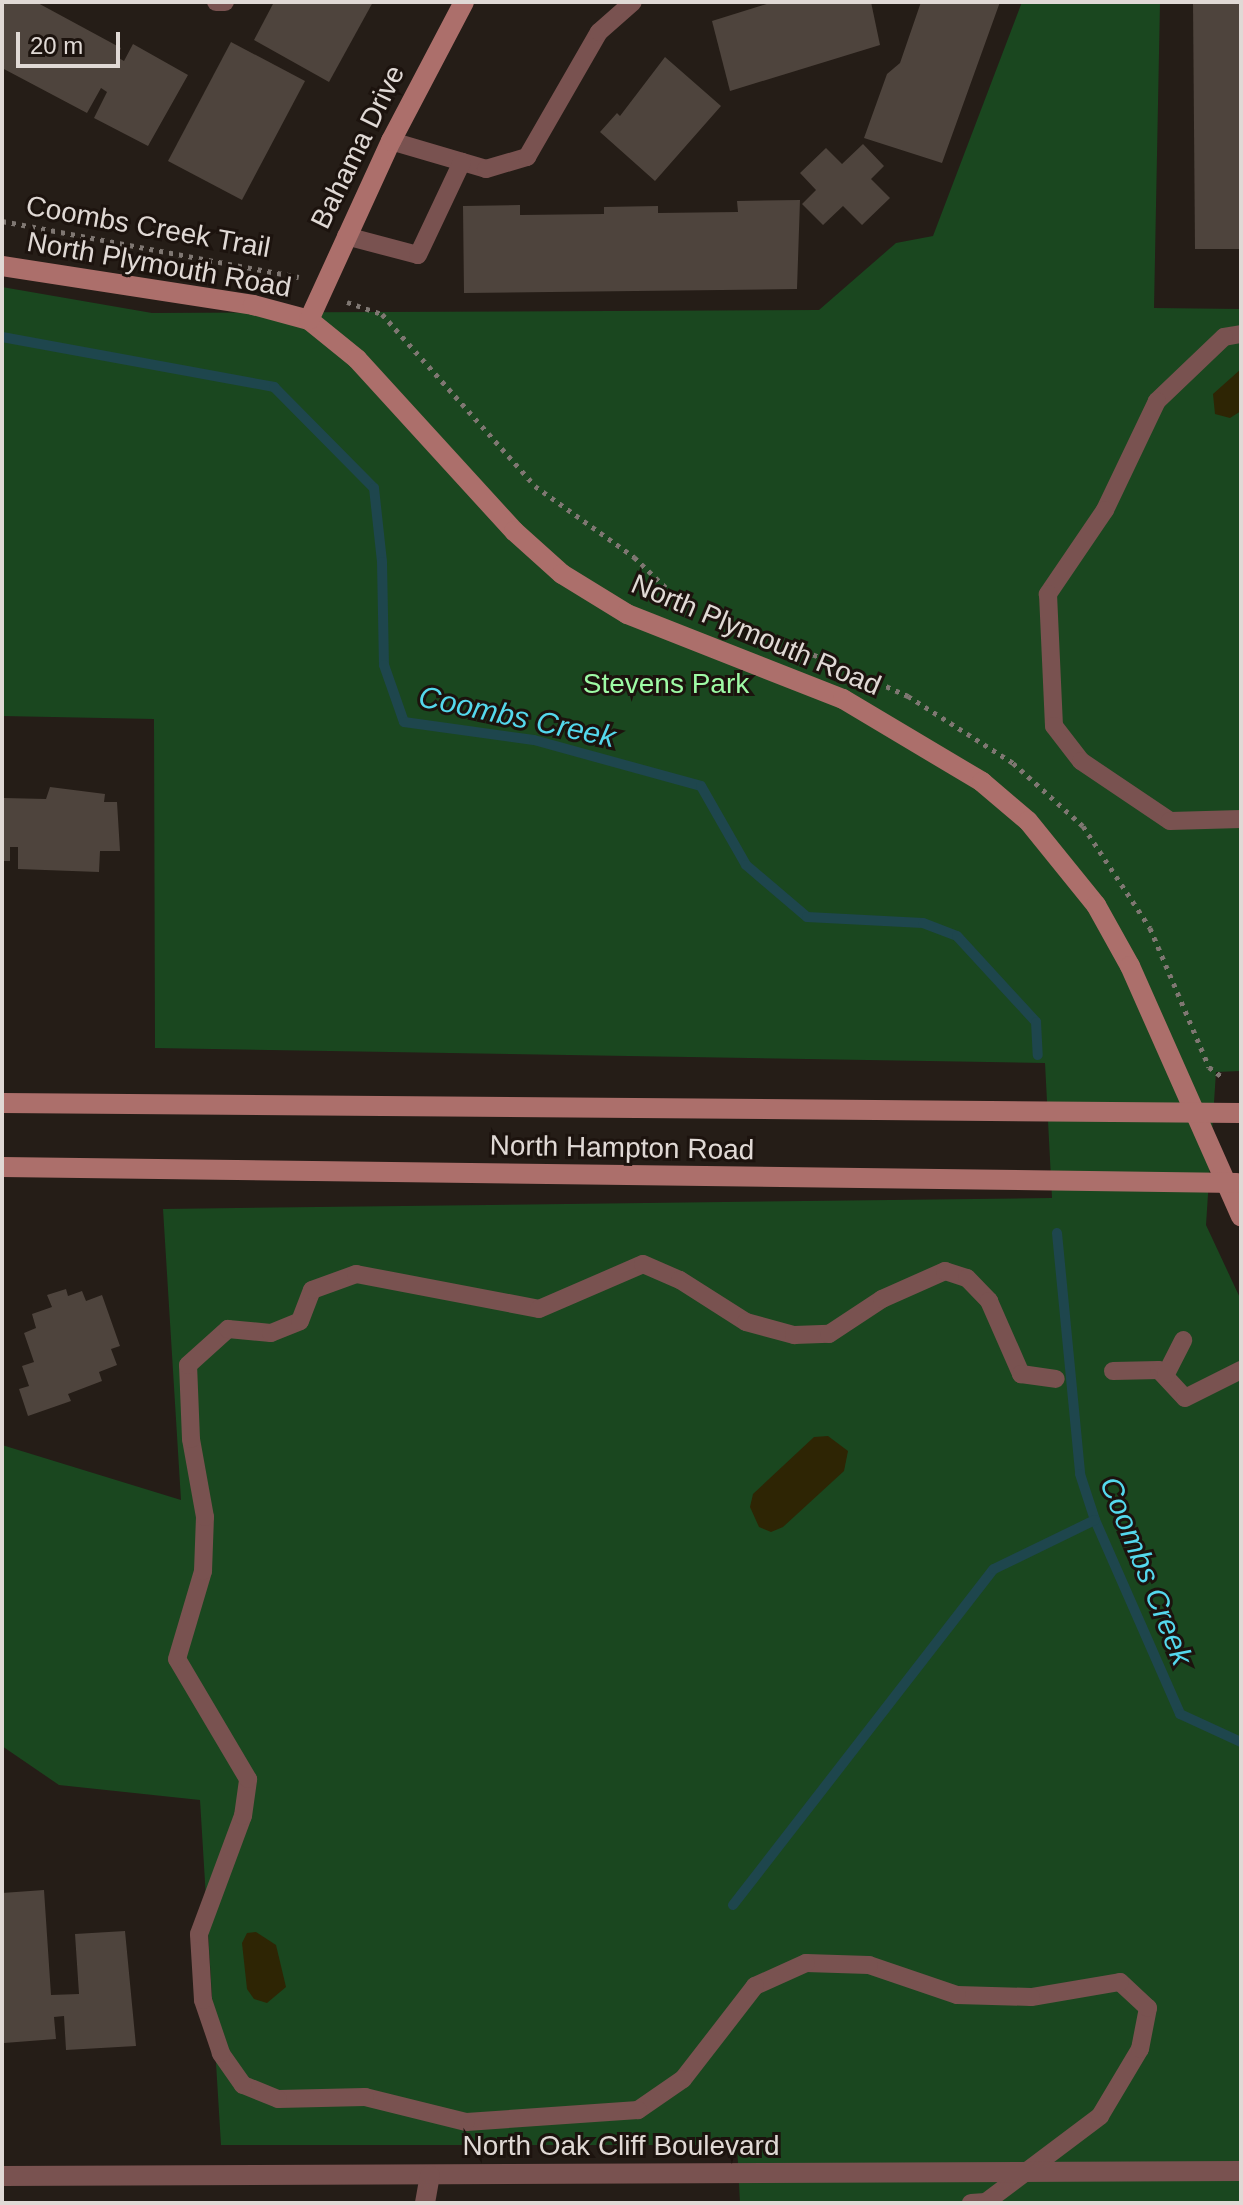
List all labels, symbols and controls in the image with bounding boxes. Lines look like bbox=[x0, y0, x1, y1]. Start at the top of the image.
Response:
scale bar bbox=[20, 16, 124, 66]
text: 20 m bbox=[30, 32, 83, 59]
street label: Bahama Drive bbox=[304, 60, 412, 234]
street label: Coombs Creek Trail bbox=[23, 189, 273, 265]
street label: North Plymouth Road bbox=[24, 225, 294, 305]
street label: North Plymouth Road bbox=[626, 567, 886, 703]
park label: Stevens Park bbox=[583, 667, 749, 701]
water label: Coombs Creek bbox=[415, 679, 619, 755]
street label: North Hampton Road bbox=[489, 1129, 755, 1167]
water label: Coombs Creek bbox=[1092, 1472, 1200, 1670]
street label: North Oak Cliff Boulevard bbox=[463, 2129, 779, 2163]

